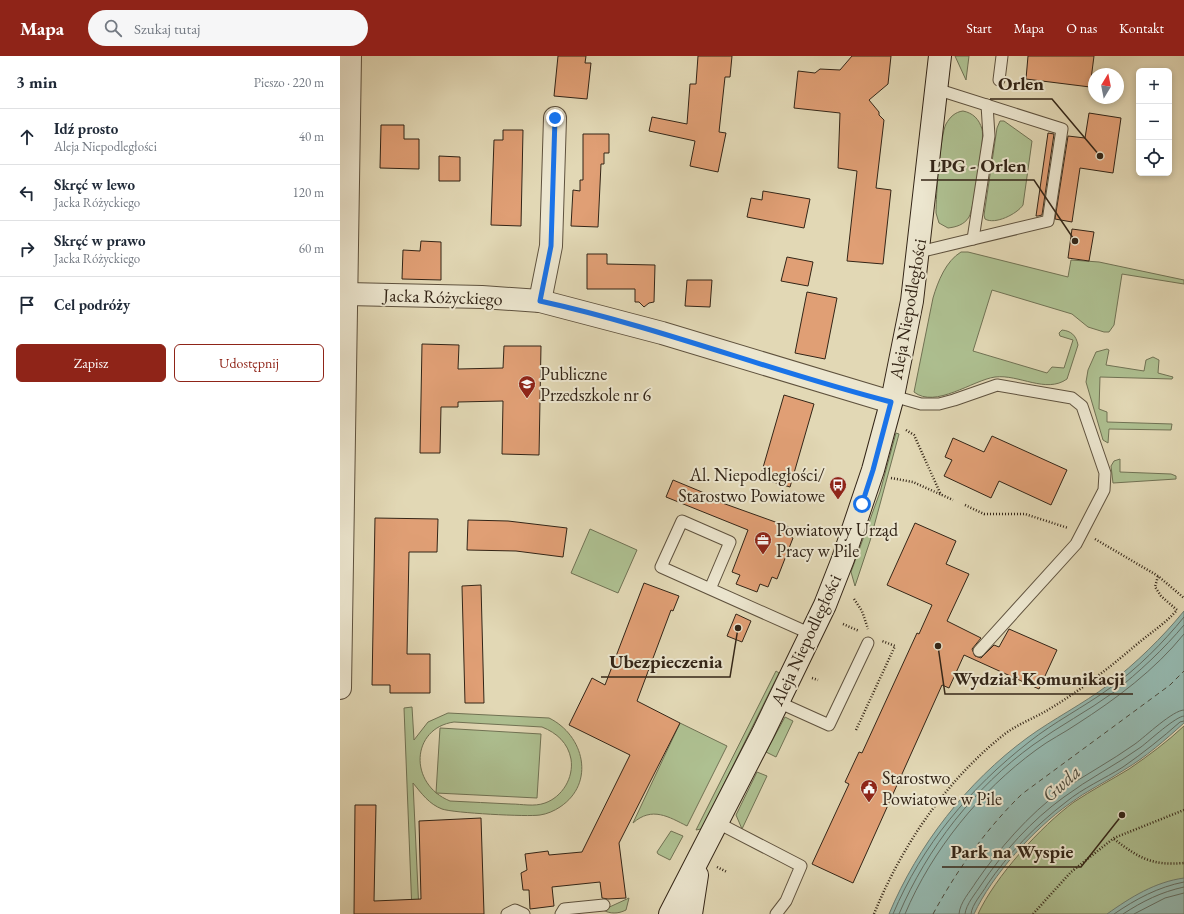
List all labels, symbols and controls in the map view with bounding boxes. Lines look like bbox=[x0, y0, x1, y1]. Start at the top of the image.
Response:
search box bbox=[88, 10, 368, 46]
text: Mapa bbox=[20, 16, 64, 41]
icon: search bbox=[102, 17, 124, 39]
text: Szukaj tutaj bbox=[134, 19, 200, 38]
text: Start bbox=[966, 19, 992, 37]
text: Mapa bbox=[1014, 19, 1044, 37]
text: O nas bbox=[1066, 19, 1097, 37]
text: Kontakt bbox=[1119, 19, 1164, 37]
callout: Orlen bbox=[990, 68, 1052, 99]
north arrow bbox=[1088, 68, 1124, 104]
map controls bbox=[1136, 68, 1172, 176]
button: + bbox=[1136, 68, 1172, 104]
text: 3 min bbox=[16, 71, 57, 93]
text: Orlen bbox=[998, 71, 1044, 96]
text: Pieszo · 220 m bbox=[254, 74, 324, 91]
button: − bbox=[1136, 104, 1172, 140]
route end bbox=[546, 109, 564, 127]
text: Idź prosto bbox=[54, 119, 118, 138]
icon: ahead bbox=[16, 126, 38, 148]
text: 40 m bbox=[299, 128, 324, 145]
text: Aleja Niepodległości bbox=[54, 138, 157, 155]
button: locate bbox=[1136, 140, 1172, 176]
callout: LPG - Orlen bbox=[921, 149, 1034, 180]
text: LPG - Orlen bbox=[929, 153, 1027, 178]
text: Skręć w lewo bbox=[54, 175, 135, 194]
icon: left bbox=[16, 182, 38, 204]
text: 120 m bbox=[293, 184, 324, 201]
text: Jacka Różyckiego bbox=[54, 194, 140, 211]
text: Skręć w prawo bbox=[54, 231, 146, 250]
street label: Aleja Niepodległości bbox=[884, 236, 931, 382]
icon: right bbox=[16, 238, 38, 260]
text: 60 m bbox=[299, 240, 324, 257]
text: Jacka Różyckiego bbox=[54, 250, 140, 267]
street label: Jacka Różyckiego bbox=[381, 283, 503, 310]
icon: arrive bbox=[16, 294, 38, 316]
text: Cel podróży bbox=[54, 295, 130, 314]
button: Zapisz bbox=[16, 344, 166, 382]
button: Udostępnij bbox=[174, 344, 324, 382]
place label: Publiczne Przedszkole nr 6 bbox=[540, 362, 651, 406]
school or university icon: Publiczne Przedszkole nr 6 bbox=[517, 374, 537, 399]
place label: Al. Niepodległości/ Starostwo Powiatowe bbox=[678, 463, 825, 507]
bus stop icon: Al. Niepodległości/ Starostwo Powiatowe bbox=[828, 475, 848, 500]
route start bbox=[853, 495, 871, 513]
place label: Powiatowy Urząd Pracy w Pile bbox=[776, 518, 899, 562]
office icon: Powiatowy Urząd Pracy w Pile bbox=[753, 530, 773, 555]
street label: Aleja Niepodległości bbox=[765, 570, 846, 710]
callout: Ubezpieczenia bbox=[601, 646, 730, 677]
text: Ubezpieczenia bbox=[609, 649, 723, 674]
callout: Wydział Komunikacji bbox=[945, 663, 1133, 694]
text: Wydział Komunikacji bbox=[953, 666, 1125, 691]
water label: Gwda bbox=[1037, 759, 1086, 807]
place label: Starostwo Powiatowe w Pile bbox=[882, 766, 1002, 810]
public building icon: Starostwo Powiatowe w Pile bbox=[859, 778, 879, 803]
callout: Park na Wyspie bbox=[942, 836, 1081, 867]
text: Park na Wyspie bbox=[951, 839, 1074, 864]

